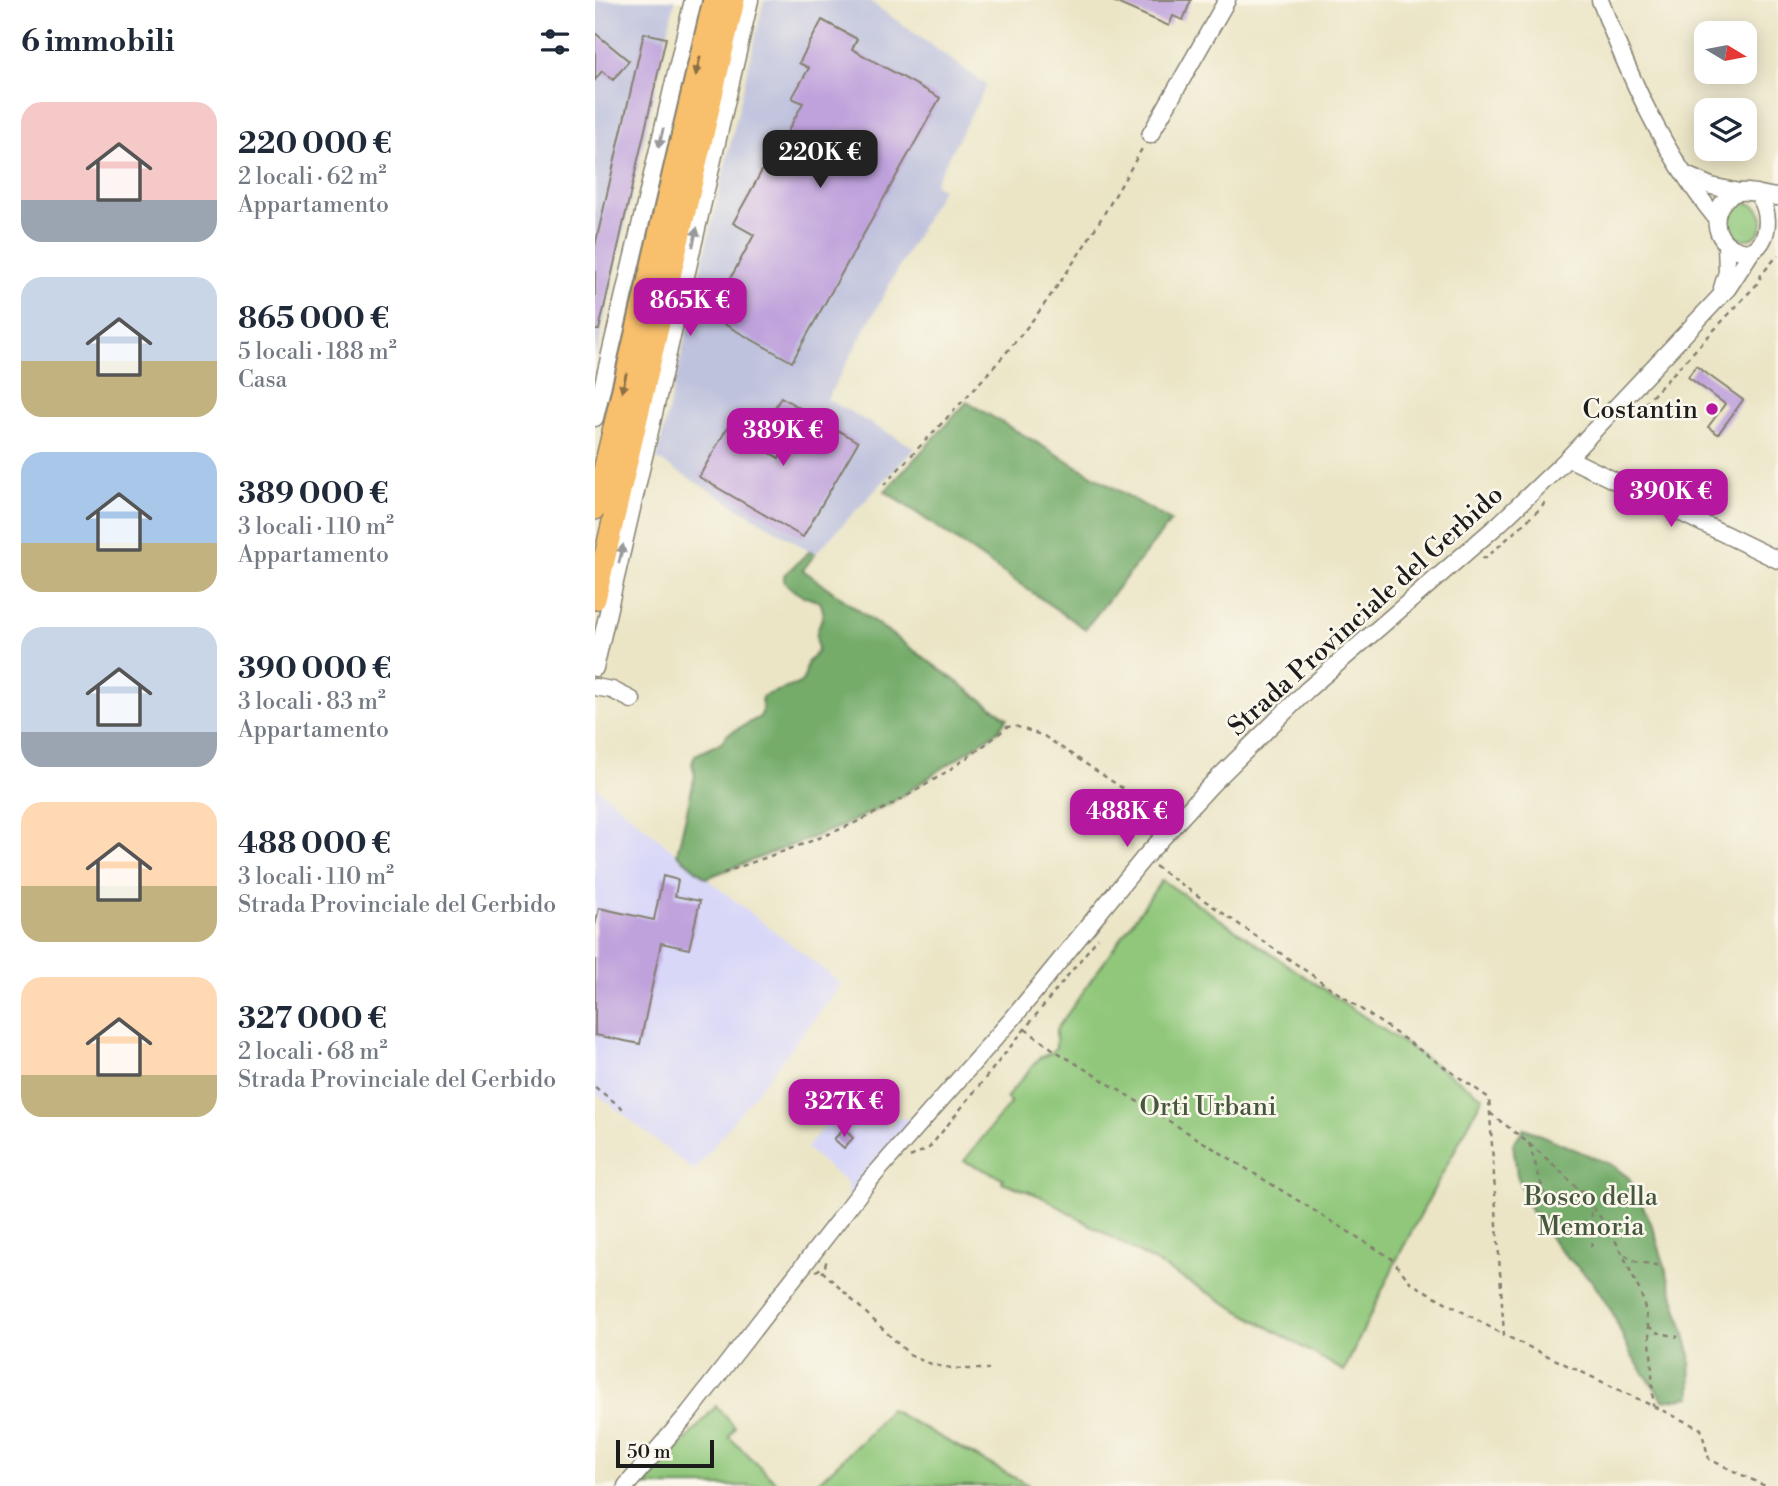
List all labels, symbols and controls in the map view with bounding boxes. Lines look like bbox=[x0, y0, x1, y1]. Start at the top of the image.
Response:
north arrow bbox=[1694, 21, 1757, 84]
map controls bbox=[1694, 21, 1757, 161]
text: 6 immobili bbox=[21, 23, 174, 61]
icon: filters bbox=[536, 23, 574, 61]
one-way arrow bbox=[692, 56, 703, 78]
button: layers bbox=[1694, 98, 1757, 161]
text: 220 000 € bbox=[238, 125, 392, 163]
one-way arrow bbox=[655, 127, 666, 149]
icon: home bbox=[77, 130, 161, 214]
pin: 220K € bbox=[763, 130, 877, 190]
text: 220K € bbox=[779, 139, 861, 167]
text: 2 locali · 62 m² bbox=[238, 163, 387, 191]
text: Appartamento bbox=[238, 191, 389, 219]
one-way arrow bbox=[690, 226, 701, 248]
pin: 865K € bbox=[633, 278, 747, 338]
text: 865K € bbox=[650, 287, 730, 315]
text: 865 000 € bbox=[238, 300, 389, 338]
icon: home bbox=[77, 305, 161, 389]
text: 5 locali · 188 m² bbox=[238, 338, 397, 366]
text: Casa bbox=[238, 366, 287, 394]
one-way arrow bbox=[619, 373, 630, 395]
place label: Costantin bbox=[1582, 394, 1698, 426]
marker: Costantin bbox=[1704, 401, 1720, 417]
pin: 389K € bbox=[726, 408, 840, 468]
text: 389K € bbox=[743, 417, 823, 445]
pin: 390K € bbox=[1614, 470, 1728, 529]
text: 389 000 € bbox=[238, 475, 389, 513]
text: 390K € bbox=[1630, 478, 1712, 506]
street label: Strada Provinciale del Gerbido bbox=[1221, 479, 1510, 743]
icon: home bbox=[77, 480, 161, 564]
text: 3 locali · 110 m² bbox=[238, 513, 394, 541]
text: Appartamento bbox=[238, 541, 389, 569]
one-way arrow bbox=[616, 543, 627, 565]
text: 390 000 € bbox=[238, 650, 391, 688]
icon: home bbox=[77, 655, 161, 739]
text: 3 locali · 83 m² bbox=[238, 688, 386, 716]
text: Appartamento bbox=[238, 716, 389, 744]
pin: 488K € bbox=[1070, 790, 1184, 849]
text: 488K € bbox=[1086, 798, 1168, 826]
text: 488 000 € bbox=[238, 825, 391, 863]
icon: home bbox=[77, 830, 161, 914]
text: 3 locali · 110 m² bbox=[238, 863, 394, 891]
text: Strada Provinciale del Gerbido bbox=[238, 891, 556, 919]
text: 327 000 € bbox=[238, 1000, 387, 1038]
icon: home bbox=[77, 1005, 161, 1089]
text: 2 locali · 68 m² bbox=[238, 1038, 388, 1066]
text: Strada Provinciale del Gerbido bbox=[238, 1066, 556, 1094]
pin: 327K € bbox=[787, 1080, 901, 1139]
text: 327K € bbox=[805, 1088, 883, 1116]
park label: Orti Urbani bbox=[1139, 1091, 1277, 1123]
park label: Bosco della Memoria bbox=[1523, 1181, 1659, 1243]
scale bar bbox=[616, 1437, 714, 1469]
text: 50 m bbox=[627, 1440, 671, 1464]

